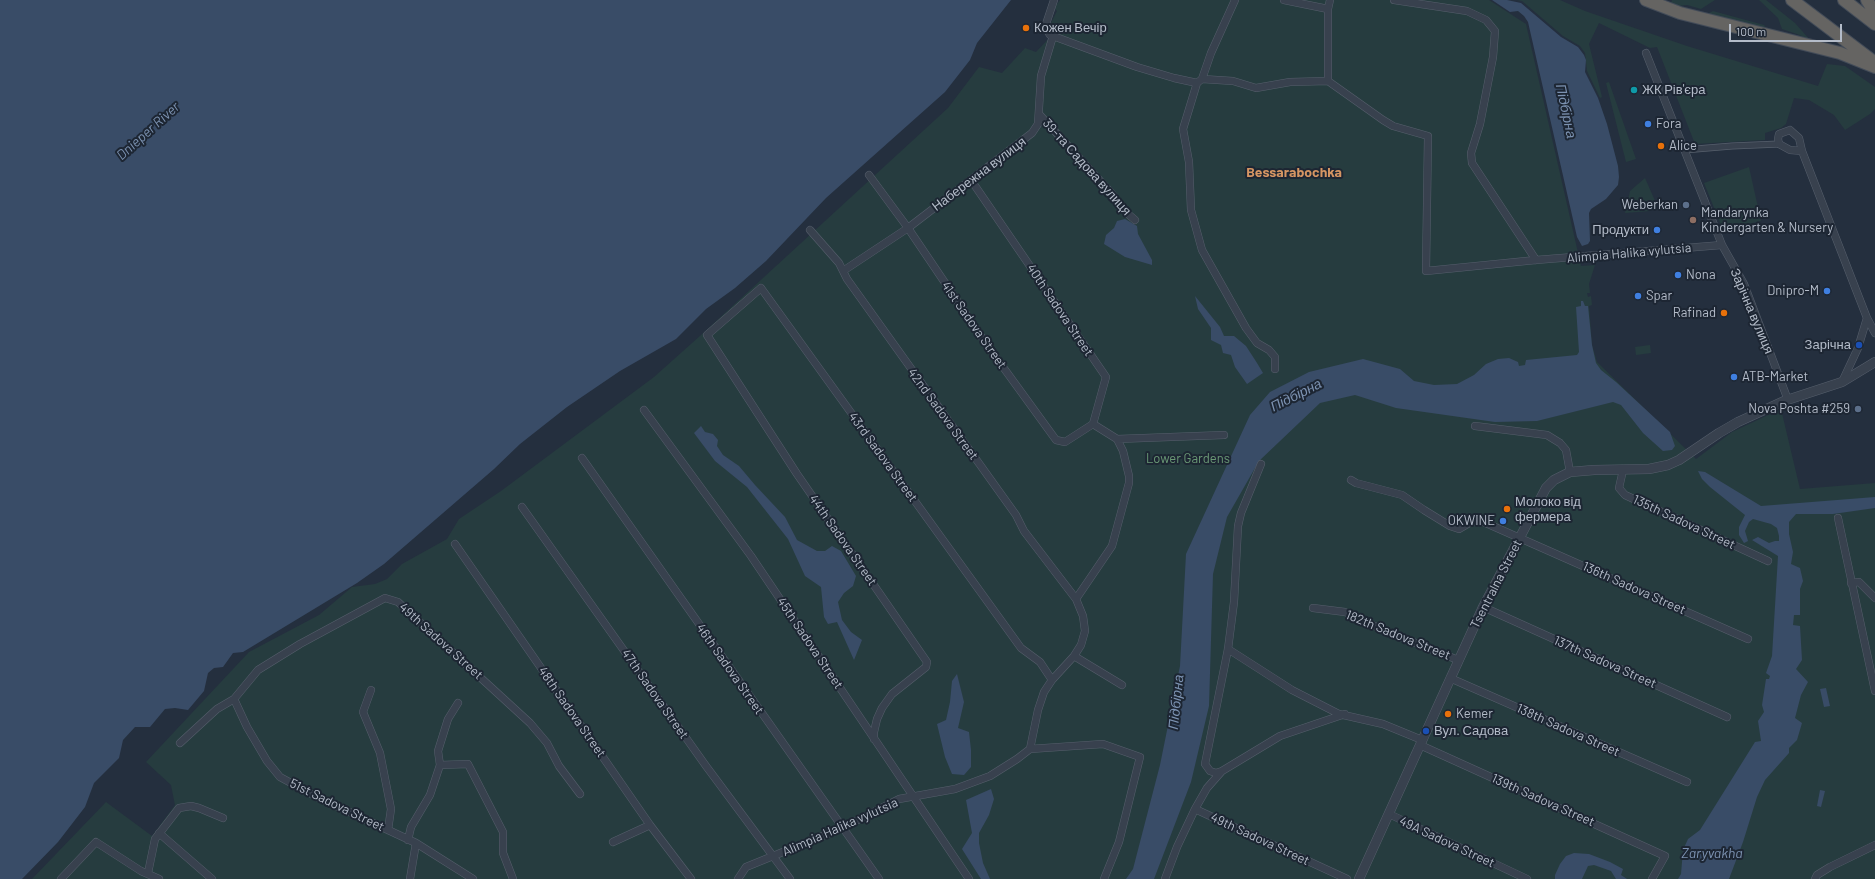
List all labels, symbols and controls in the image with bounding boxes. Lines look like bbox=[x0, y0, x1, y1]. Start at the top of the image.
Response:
scale bar bbox=[1731, 16, 1844, 42]
place label: Кожен Вечір bbox=[1034, 20, 1107, 36]
marker: Кожен Вечір bbox=[1021, 23, 1031, 33]
text: 100 m bbox=[1736, 24, 1766, 38]
water label: Підбірна bbox=[1552, 82, 1580, 140]
place label: ЖК Рів'єра bbox=[1642, 82, 1705, 98]
marker: ЖК Рів'єра bbox=[1629, 85, 1639, 95]
water label: Dnieper River bbox=[113, 98, 183, 164]
street label: 39-та Садова вулиця bbox=[1040, 115, 1134, 219]
place label: Fora bbox=[1656, 116, 1681, 132]
marker: Fora bbox=[1643, 119, 1653, 129]
street label: Набережна вулиця bbox=[929, 134, 1029, 214]
place label: Alice bbox=[1669, 138, 1697, 154]
marker: Alice bbox=[1656, 141, 1666, 151]
district label: Bessarabochka bbox=[1246, 164, 1342, 180]
place label: Weberkan bbox=[1622, 197, 1678, 213]
marker: Weberkan bbox=[1681, 200, 1691, 210]
place label: Mandarynka Kindergarten & Nursery bbox=[1701, 205, 1833, 236]
marker: Mandarynka Kindergarten & Nursery bbox=[1688, 215, 1698, 225]
place label: Продукти bbox=[1592, 222, 1649, 238]
marker: Продукти bbox=[1652, 225, 1662, 235]
street label: Alimpia Halika vylutsia bbox=[1566, 240, 1692, 266]
street label: 40th Sadova Street bbox=[1023, 261, 1097, 359]
street label: Зарічна вулиця bbox=[1727, 266, 1777, 356]
place label: Nona bbox=[1686, 267, 1716, 283]
marker: Nona bbox=[1673, 270, 1683, 280]
street label: 41st Sadova Street bbox=[938, 278, 1010, 372]
place label: Dnipro-M bbox=[1767, 283, 1819, 299]
marker: Dnipro-M bbox=[1822, 286, 1832, 296]
place label: Spar bbox=[1646, 288, 1672, 304]
marker: Spar bbox=[1633, 291, 1643, 301]
place label: Rafinad bbox=[1673, 305, 1716, 321]
marker: Rafinad bbox=[1719, 308, 1729, 318]
place label: Зарічна bbox=[1805, 337, 1851, 353]
marker: Зарічна bbox=[1854, 340, 1864, 350]
street label: 42nd Sadova Street bbox=[904, 365, 982, 463]
place label: ATB-Market bbox=[1742, 369, 1808, 385]
marker: ATB-Market bbox=[1729, 372, 1739, 382]
water label: Підбірна bbox=[1268, 375, 1324, 415]
place label: Nova Poshta #259 bbox=[1748, 401, 1850, 417]
marker: Nova Poshta #259 bbox=[1853, 404, 1863, 414]
street label: 43rd Sadova Street bbox=[845, 409, 921, 505]
park label: Lower Gardens bbox=[1146, 451, 1230, 467]
street label: 44th Sadova Street bbox=[806, 491, 880, 589]
street label: 135th Sadova Street bbox=[1630, 491, 1738, 553]
place label: Молоко від фермера bbox=[1515, 494, 1581, 525]
marker: Молоко від фермера bbox=[1502, 504, 1512, 514]
place label: OKWINE bbox=[1448, 513, 1495, 529]
marker: OKWINE bbox=[1498, 516, 1508, 526]
street label: Tsentralna Street bbox=[1467, 537, 1525, 631]
street label: 136th Sadova Street bbox=[1580, 558, 1688, 618]
street label: 45th Sadova Street bbox=[774, 594, 846, 692]
street label: 49th Sadova Street bbox=[396, 599, 486, 683]
street label: 182th Sadova Street bbox=[1343, 607, 1453, 663]
street label: 46th Sadova Street bbox=[693, 621, 767, 717]
street label: 137th Sadova Street bbox=[1551, 632, 1659, 692]
street label: 47th Sadova Street bbox=[618, 646, 692, 742]
street label: 48th Sadova Street bbox=[535, 664, 609, 760]
water label: Підбірна bbox=[1165, 674, 1187, 730]
street label: 138th Sadova Street bbox=[1514, 700, 1622, 760]
place label: Kemer bbox=[1456, 706, 1493, 722]
marker: Kemer bbox=[1443, 709, 1453, 719]
place label: Вул. Садова bbox=[1434, 723, 1508, 739]
marker: Вул. Садова bbox=[1421, 726, 1431, 736]
street label: 139th Sadova Street bbox=[1489, 770, 1597, 830]
street label: 51st Sadova Street bbox=[287, 775, 387, 835]
street label: Alimpia Halika vylutsia bbox=[780, 794, 900, 860]
street label: 49th Sadova Street bbox=[1208, 809, 1312, 869]
street label: 49A Sadova Street bbox=[1397, 813, 1497, 871]
water label: Zaryvakha bbox=[1681, 845, 1743, 861]

